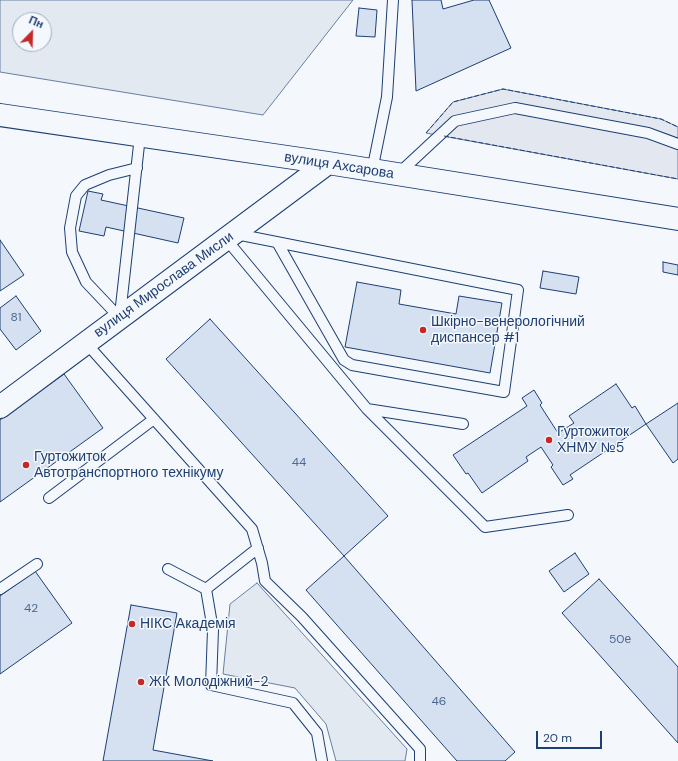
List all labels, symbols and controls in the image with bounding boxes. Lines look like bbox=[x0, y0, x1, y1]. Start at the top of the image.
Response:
north arrow bbox=[12, 12, 52, 52]
text: Пн bbox=[27, 13, 46, 31]
street label: вулиця Ахсарова bbox=[283, 149, 395, 183]
street label: вулиця Мирослава Мисли bbox=[91, 229, 237, 341]
house number: 81 bbox=[11, 311, 21, 325]
place label: Шкірно-венерологічний диспансер #1 bbox=[431, 314, 585, 346]
marker: Шкірно-венерологічний диспансер #1 bbox=[418, 325, 428, 335]
place label: Гуртожиток ХНМУ №5 bbox=[557, 424, 629, 456]
marker: Гуртожиток ХНМУ №5 bbox=[544, 435, 554, 445]
place label: Гуртожиток Автотранспортного технікуму bbox=[34, 449, 223, 482]
house number: 44 bbox=[292, 456, 306, 470]
marker: Гуртожиток Автотранспортного технікуму bbox=[21, 460, 31, 470]
house number: 42 bbox=[24, 602, 38, 616]
place label: НІКС Академія bbox=[140, 616, 236, 632]
marker: НІКС Академія bbox=[127, 619, 137, 629]
house number: 50е bbox=[609, 633, 631, 647]
place label: ЖК Молодіжний-2 bbox=[149, 674, 269, 690]
marker: ЖК Молодіжний-2 bbox=[136, 677, 146, 687]
house number: 46 bbox=[432, 695, 446, 709]
scale bar bbox=[538, 723, 604, 749]
text: 20 m bbox=[543, 730, 572, 746]

